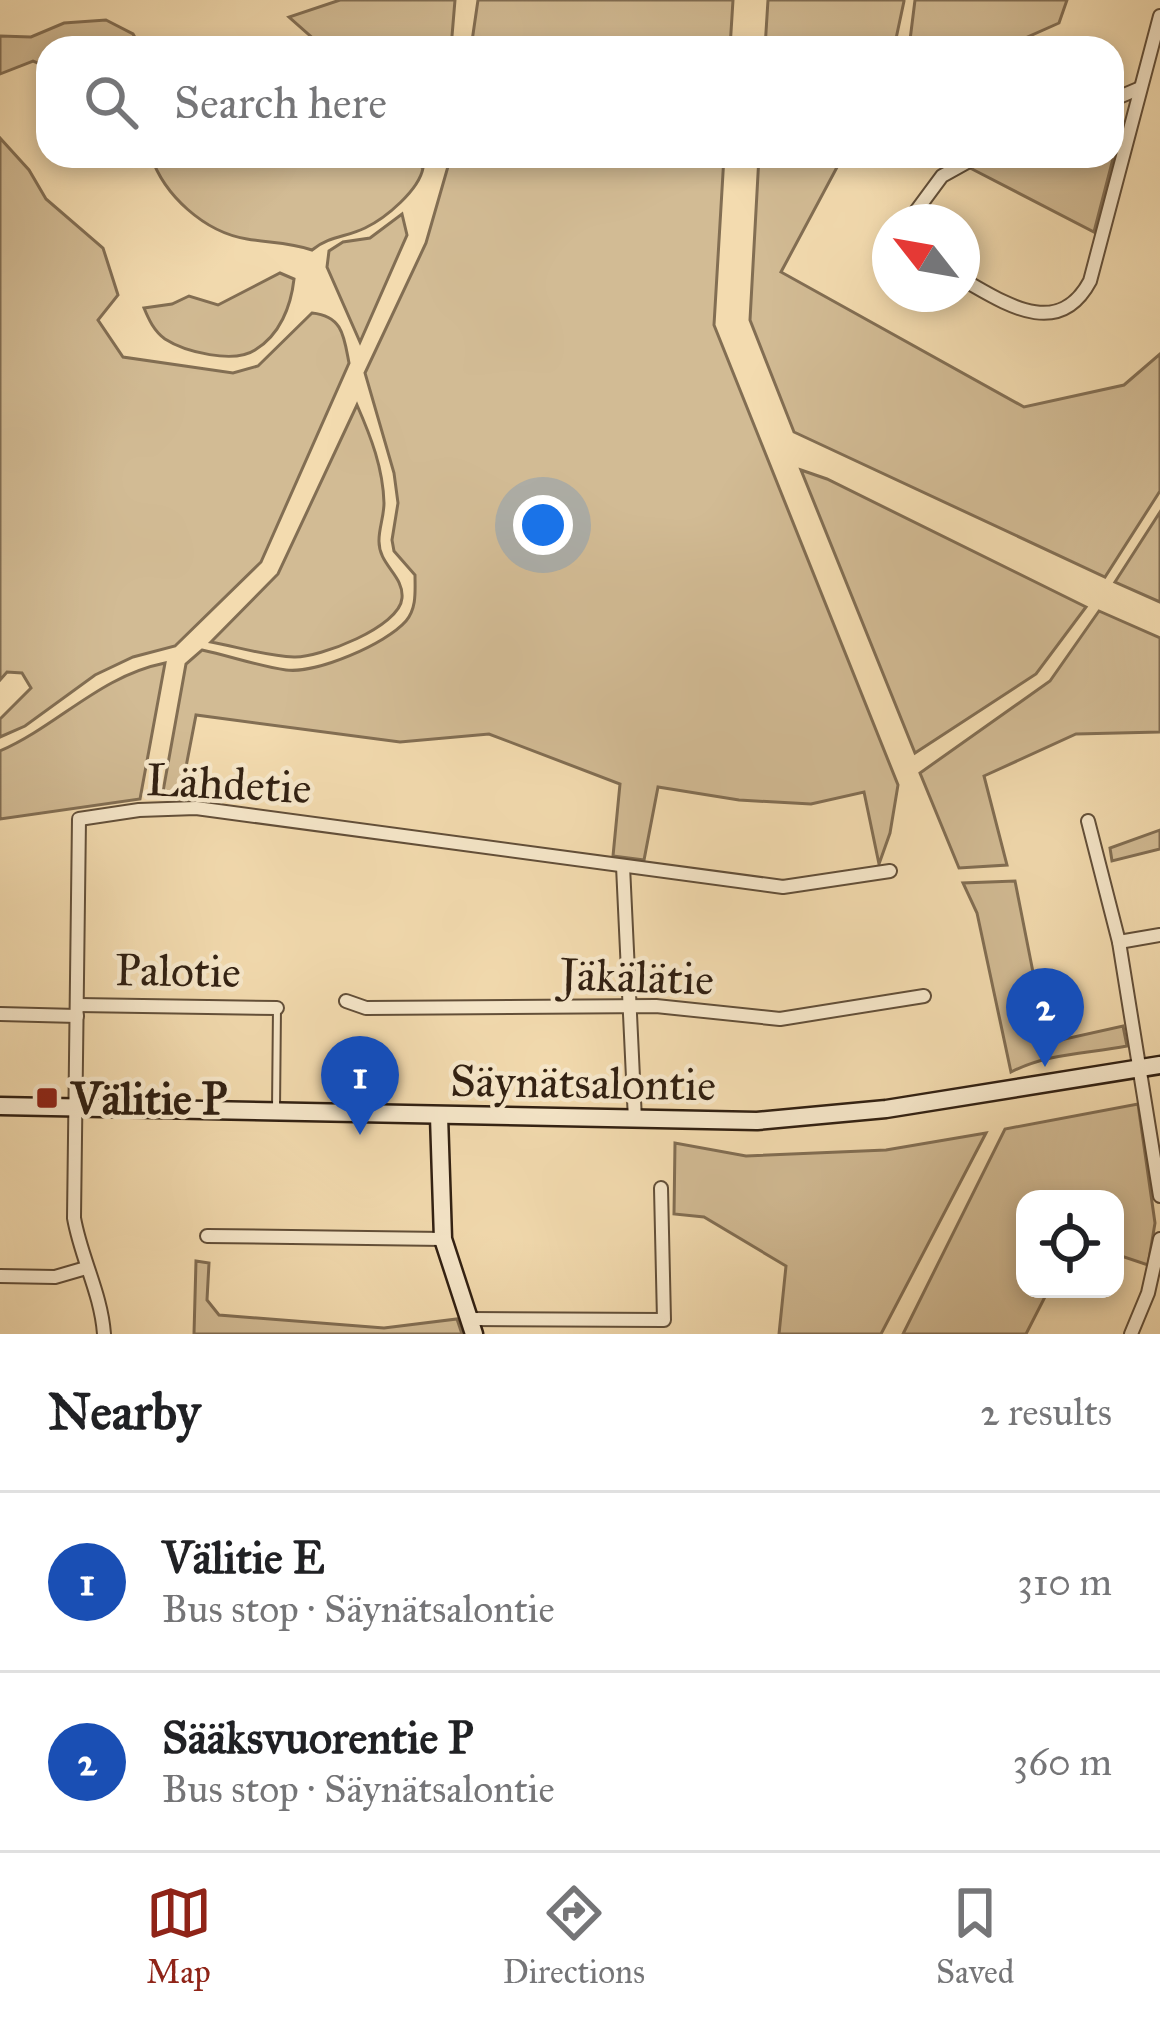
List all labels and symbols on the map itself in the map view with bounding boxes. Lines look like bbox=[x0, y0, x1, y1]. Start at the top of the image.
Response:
north arrow bbox=[872, 204, 980, 312]
your location bbox=[513, 495, 573, 555]
street label: Lähdetie bbox=[145, 752, 313, 815]
street label: Palotie bbox=[115, 942, 241, 999]
street label: Jäkälätie bbox=[554, 946, 715, 1007]
pin: 2 bbox=[1006, 968, 1084, 1067]
pin: 1 bbox=[321, 1036, 399, 1135]
street label: Säynätsalontie bbox=[449, 1053, 717, 1112]
place label: Välitie P bbox=[69, 1071, 227, 1126]
marker: Välitie P bbox=[34, 1085, 60, 1111]

